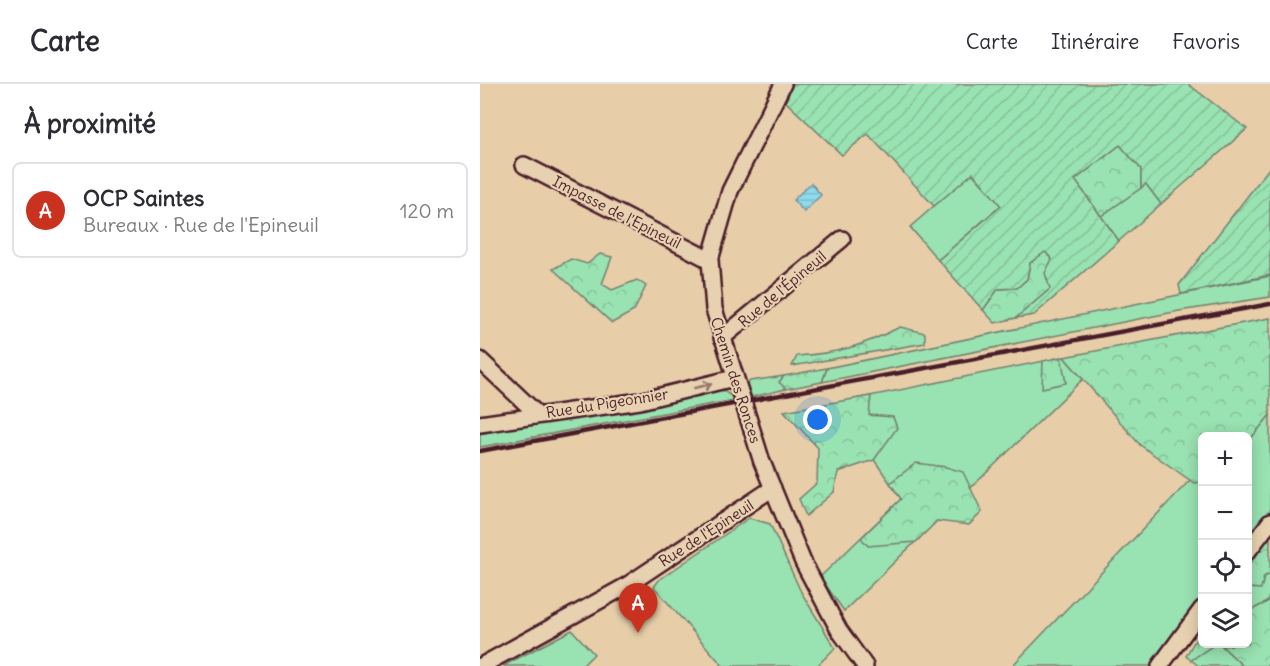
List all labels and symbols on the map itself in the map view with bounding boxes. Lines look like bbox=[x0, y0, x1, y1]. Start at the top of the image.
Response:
street label: Impasse de l'Epineuil bbox=[550, 171, 684, 253]
street label: Rue de l'Épineuil bbox=[734, 247, 830, 331]
street label: Chemin des Ronces bbox=[707, 315, 765, 446]
one-way arrow bbox=[693, 379, 712, 391]
street label: Rue du Pigeonnier bbox=[545, 384, 669, 422]
your location bbox=[803, 405, 832, 434]
street label: Rue de l'Epineuil bbox=[655, 495, 757, 571]
pin: A bbox=[618, 584, 658, 633]

